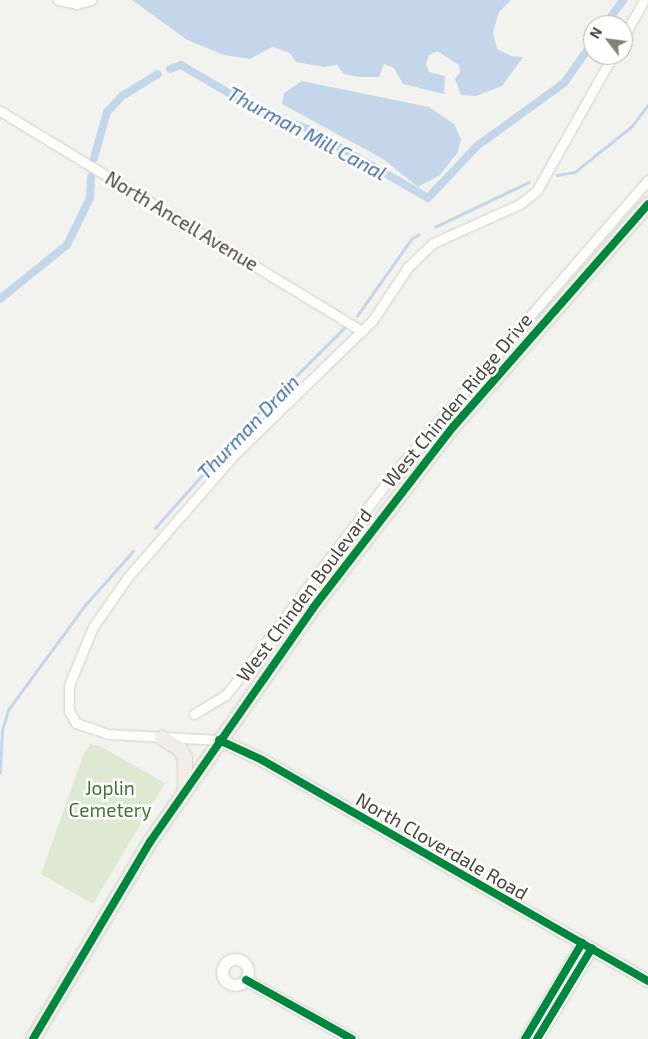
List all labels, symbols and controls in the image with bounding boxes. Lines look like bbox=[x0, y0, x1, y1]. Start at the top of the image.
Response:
north arrow bbox=[583, 15, 633, 65]
text: N bbox=[586, 24, 605, 41]
water label: Thurman Mill Canal bbox=[223, 81, 391, 185]
street label: North Ancell Avenue bbox=[101, 166, 263, 276]
street label: West Chinden Ridge Drive bbox=[377, 308, 537, 492]
water label: Thurman Drain bbox=[192, 370, 304, 484]
street label: West Chinden Boulevard bbox=[231, 504, 377, 686]
park label: Joplin Cemetery bbox=[69, 777, 151, 821]
street label: North Cloverdale Road bbox=[352, 788, 532, 904]

